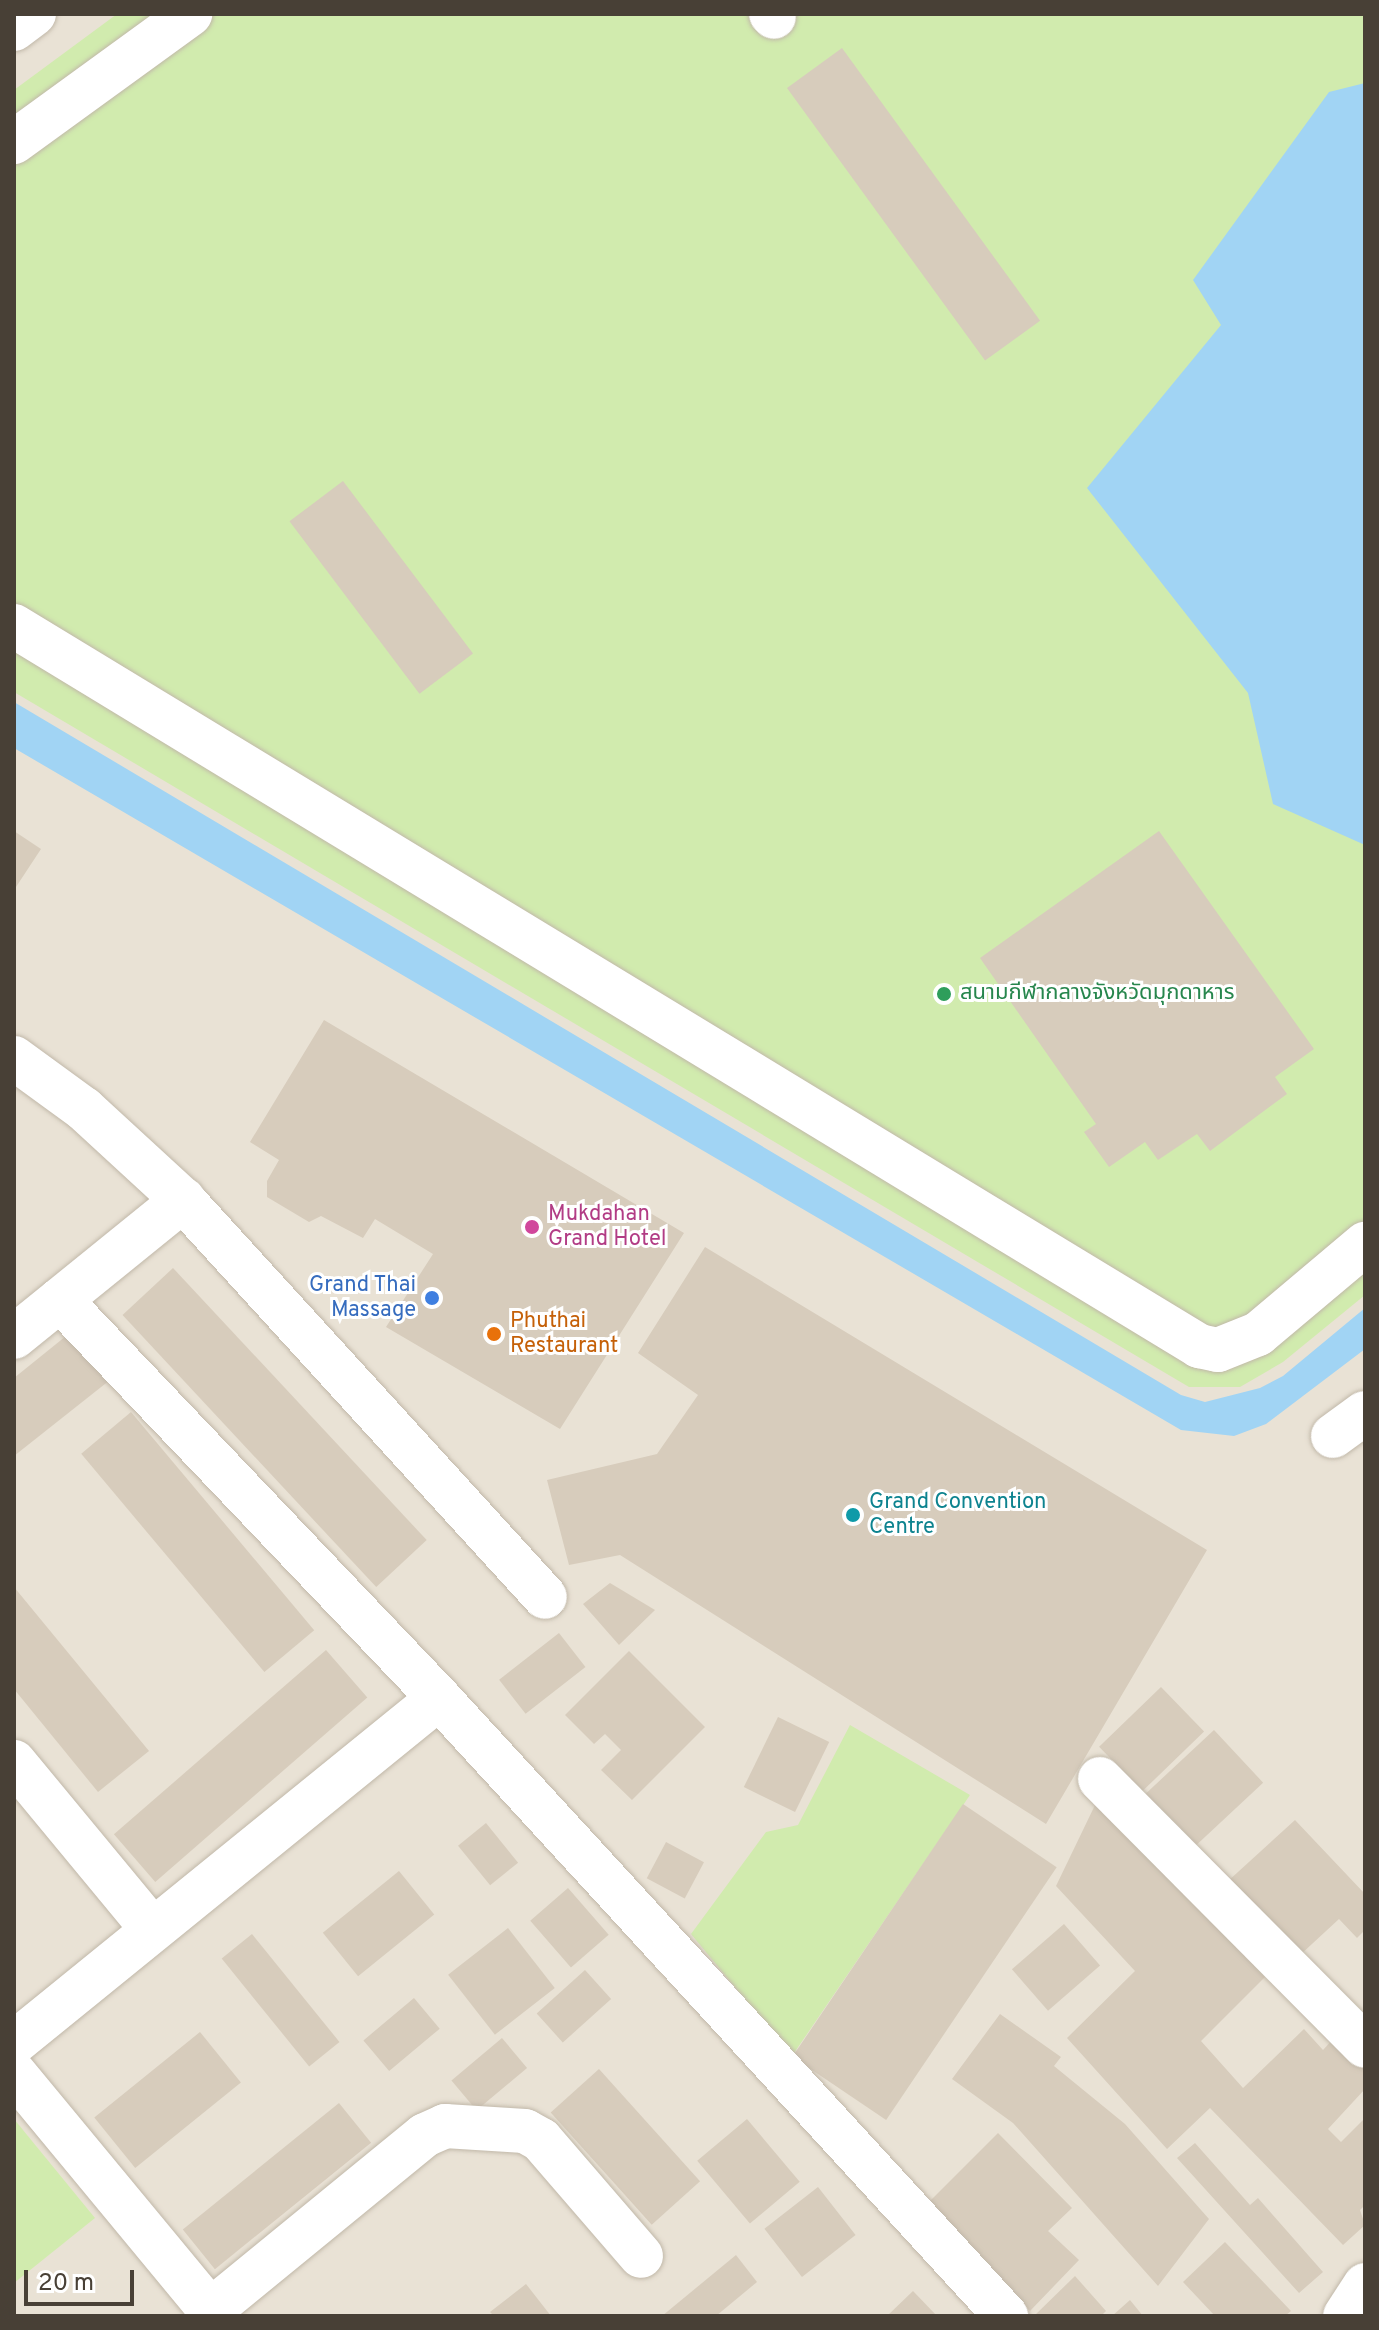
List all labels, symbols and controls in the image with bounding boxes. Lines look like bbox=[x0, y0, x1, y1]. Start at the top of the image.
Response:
place label: สนามกีฬากลางจังหวัดมุกดาหาร bbox=[960, 981, 1234, 1007]
marker: สนามกีฬากลางจังหวัดมุกดาหาร bbox=[935, 985, 953, 1003]
place label: Mukdahan Grand Hotel bbox=[548, 1201, 667, 1252]
marker: Mukdahan Grand Hotel bbox=[523, 1218, 541, 1236]
place label: Grand Thai Massage bbox=[308, 1272, 416, 1324]
marker: Grand Thai Massage bbox=[423, 1289, 441, 1307]
place label: Phuthai Restaurant bbox=[510, 1308, 618, 1360]
marker: Phuthai Restaurant bbox=[485, 1325, 503, 1343]
place label: Grand Convention Centre bbox=[869, 1489, 1046, 1540]
marker: Grand Convention Centre bbox=[844, 1506, 862, 1524]
scale bar bbox=[28, 2254, 138, 2304]
text: 20 m bbox=[38, 2269, 94, 2299]

